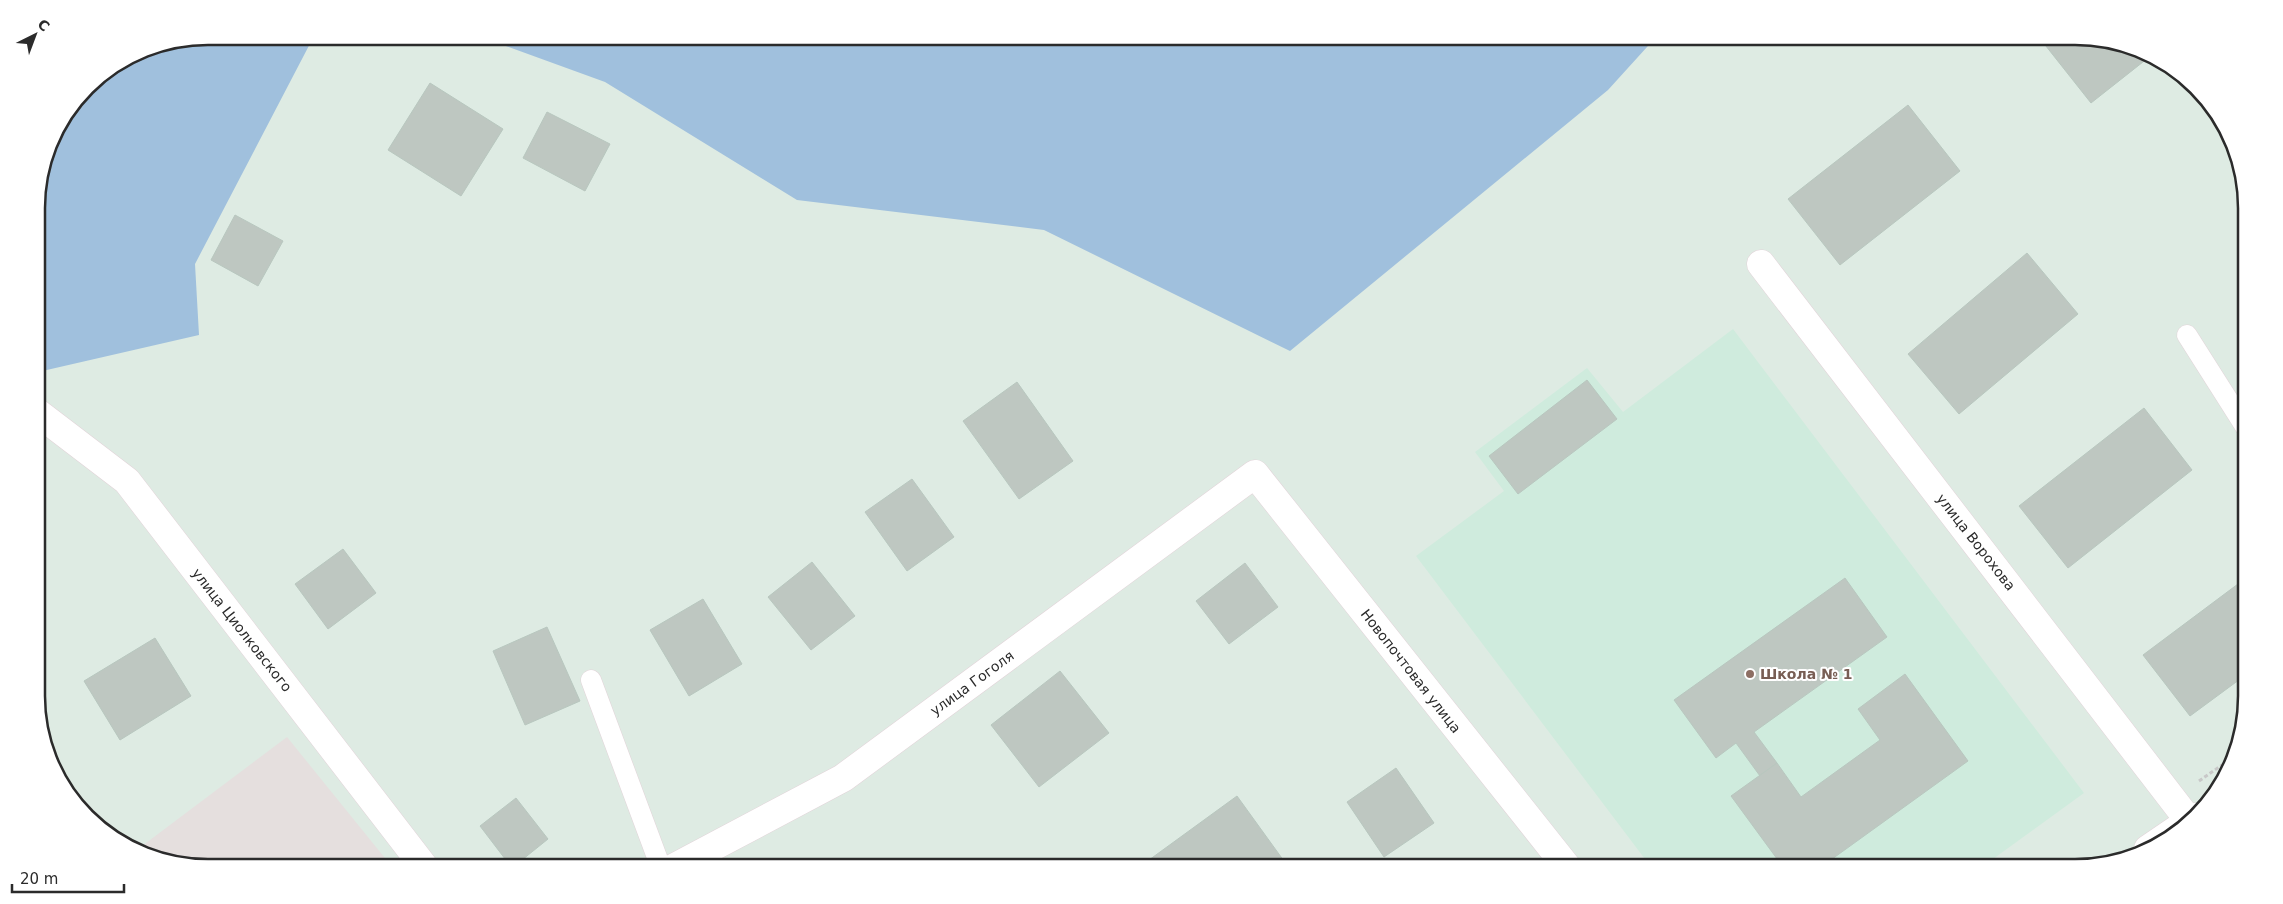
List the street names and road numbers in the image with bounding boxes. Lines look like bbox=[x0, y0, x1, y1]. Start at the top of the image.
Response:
street label: улица Ворохова bbox=[1933, 491, 2019, 593]
street label: улица Циолковского bbox=[189, 565, 295, 695]
street label: Новопочтовая улица bbox=[1358, 606, 1464, 736]
street label: улица Гоголя bbox=[927, 647, 1017, 719]

